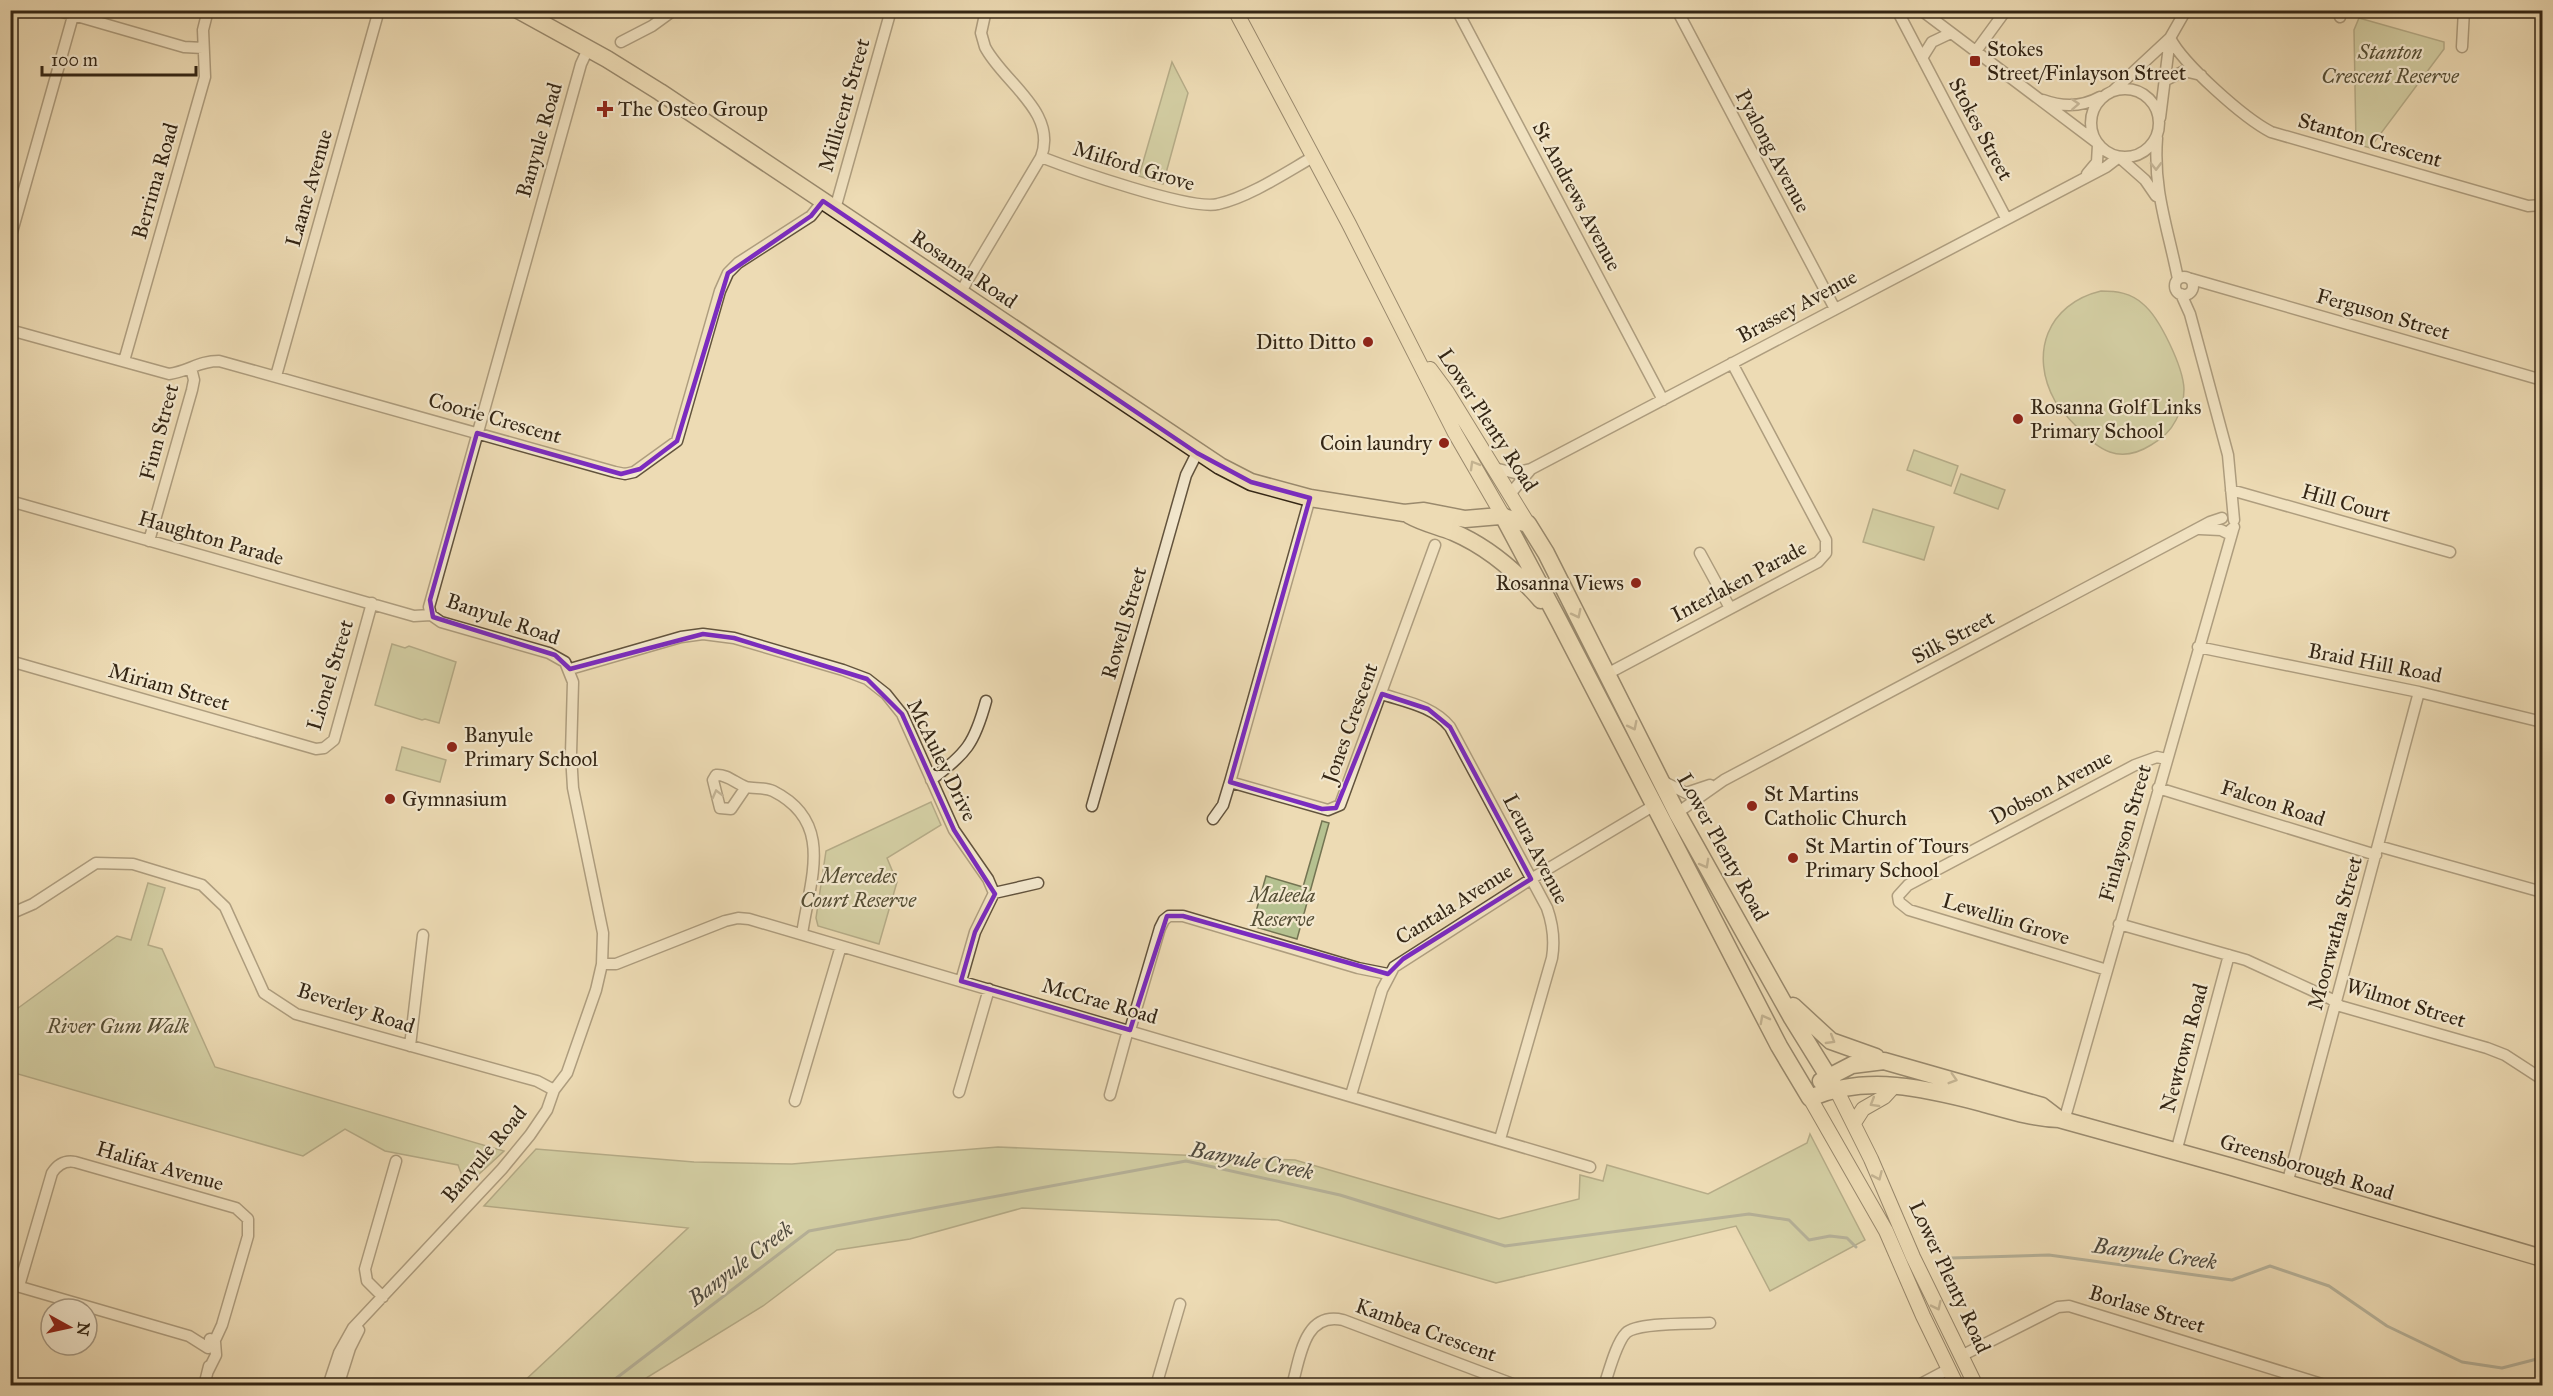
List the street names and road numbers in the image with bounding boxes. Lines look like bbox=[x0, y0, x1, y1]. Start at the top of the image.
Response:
street label: Millicent Street bbox=[813, 35, 876, 175]
street label: Stokes Street bbox=[1943, 73, 2019, 185]
street label: Banyule Road bbox=[510, 79, 568, 200]
street label: Pyalong Avenue bbox=[1730, 85, 1816, 217]
street label: Stanton Crescent bbox=[2295, 107, 2445, 173]
street label: St Andrews Avenue bbox=[1527, 117, 1627, 275]
street label: Berrima Road bbox=[126, 119, 184, 242]
street label: Laane Avenue bbox=[280, 126, 338, 250]
street label: Milford Grove bbox=[1070, 135, 1198, 197]
street label: Rosanna Road bbox=[906, 224, 1023, 314]
street label: Brassey Avenue bbox=[1733, 263, 1862, 348]
street label: Ferguson Street bbox=[2313, 283, 2453, 346]
street label: Lower Plenty Road bbox=[1432, 344, 1544, 497]
street label: Finn Street bbox=[134, 380, 185, 483]
street label: Coorie Crescent bbox=[425, 387, 565, 450]
street label: Hill Court bbox=[2298, 478, 2394, 528]
street label: Haughton Parade bbox=[135, 505, 287, 571]
street label: Interlaken Parade bbox=[1667, 534, 1811, 628]
street label: Rowell Street bbox=[1096, 563, 1153, 682]
street label: Banyule Road bbox=[443, 587, 564, 651]
street label: Silk Street bbox=[1907, 604, 1999, 670]
street label: Lionel Street bbox=[301, 616, 359, 734]
street label: Braid Hill Road bbox=[2306, 637, 2445, 689]
street label: Miriam Street bbox=[106, 657, 233, 717]
street label: Jones Crescent bbox=[1316, 659, 1384, 788]
street label: McAuley Drive bbox=[901, 695, 983, 826]
street label: Dobson Avenue bbox=[1985, 744, 2117, 830]
street label: Finlayson Street bbox=[2093, 761, 2157, 905]
street label: Lower Plenty Road bbox=[1672, 769, 1775, 926]
street label: Falcon Road bbox=[2218, 774, 2329, 832]
street label: Leura Avenue bbox=[1497, 790, 1575, 908]
street label: Moorwatha Street bbox=[2302, 853, 2368, 1013]
street label: Cantala Avenue bbox=[1391, 858, 1517, 950]
street label: Lewellin Grove bbox=[1939, 887, 2073, 951]
street label: McCrae Road bbox=[1039, 972, 1161, 1030]
street label: Wilmot Street bbox=[2343, 972, 2470, 1034]
street label: Beverley Road bbox=[294, 977, 419, 1039]
street label: Newtown Road bbox=[2154, 980, 2214, 1115]
street label: Banyule Road bbox=[436, 1100, 532, 1208]
street label: Greensborough Road bbox=[2217, 1128, 2398, 1206]
street label: Halifax Avenue bbox=[93, 1135, 227, 1197]
street label: Lower Plenty Road bbox=[1903, 1197, 1997, 1358]
street label: Borlase Street bbox=[2086, 1279, 2209, 1339]
street label: Kambea Crescent bbox=[1352, 1292, 1501, 1368]

